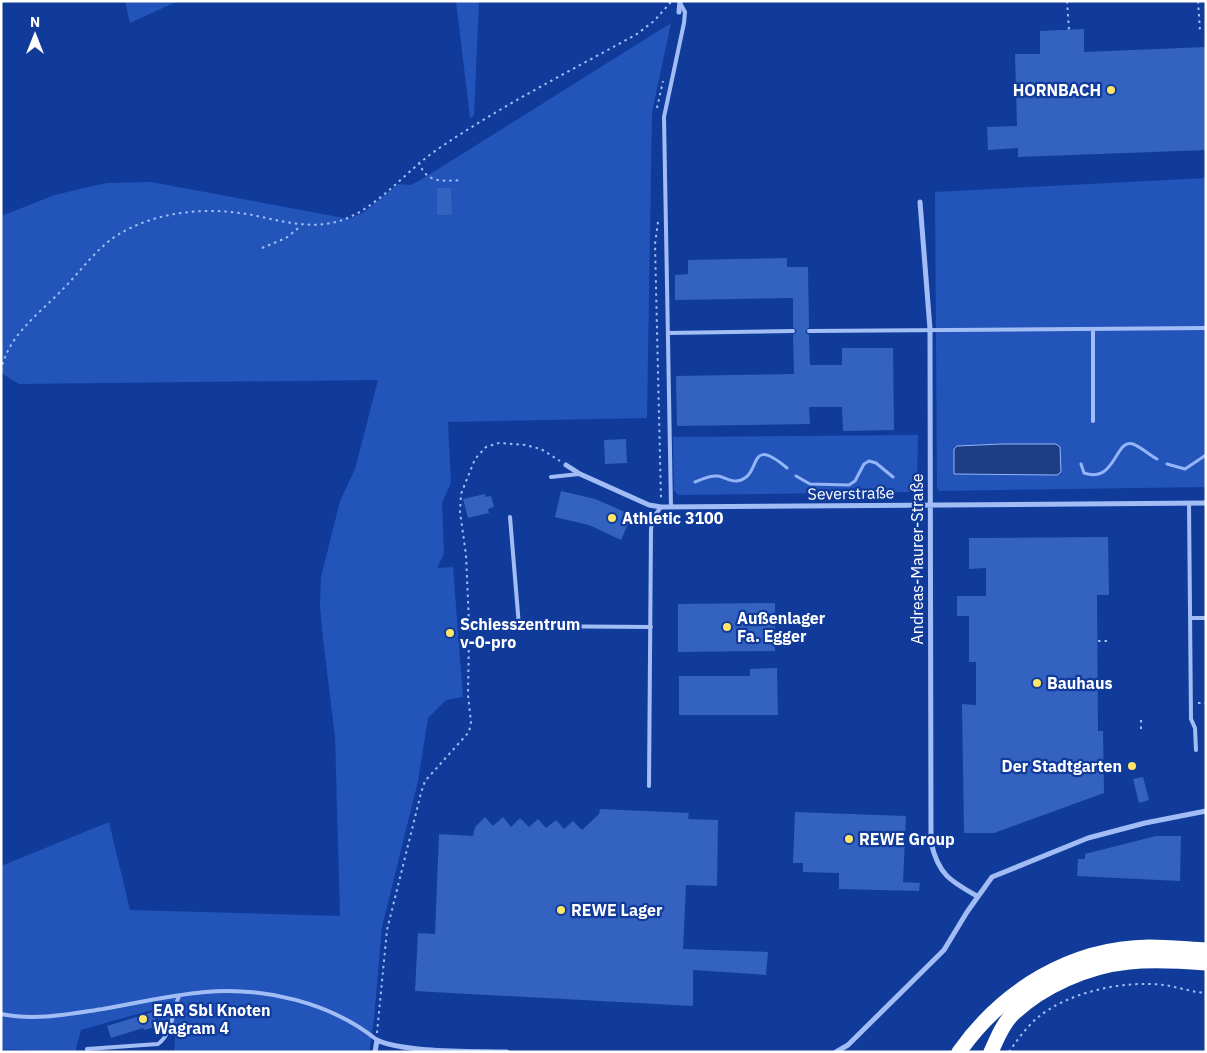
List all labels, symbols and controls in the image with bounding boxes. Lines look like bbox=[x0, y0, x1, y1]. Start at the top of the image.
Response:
north arrow bbox=[10, 10, 60, 60]
text: N bbox=[30, 13, 40, 31]
place label: HORNBACH bbox=[1013, 80, 1101, 100]
marker: HORNBACH bbox=[1105, 84, 1117, 96]
street label: Andreas-Maurer-Straße bbox=[907, 473, 927, 644]
street label: Severstraße bbox=[807, 482, 895, 504]
place label: Athletic 3100 bbox=[622, 508, 724, 528]
marker: Athletic 3100 bbox=[606, 512, 618, 524]
place label: Außenlager Fa. Egger bbox=[737, 608, 826, 646]
place label: Schiesszentrum v-0-pro bbox=[460, 614, 580, 652]
marker: Außenlager Fa. Egger bbox=[721, 621, 733, 633]
marker: Schiesszentrum v-0-pro bbox=[444, 627, 456, 639]
place label: Bauhaus bbox=[1047, 673, 1113, 693]
marker: Bauhaus bbox=[1031, 677, 1043, 689]
place label: Der Stadtgarten bbox=[1002, 756, 1122, 776]
marker: Der Stadtgarten bbox=[1126, 760, 1138, 772]
place label: REWE Group bbox=[859, 829, 955, 849]
marker: REWE Group bbox=[843, 833, 855, 845]
place label: REWE Lager bbox=[571, 900, 663, 920]
marker: REWE Lager bbox=[555, 904, 567, 916]
place label: EAR Sbl Knoten Wagram 4 bbox=[153, 1000, 271, 1038]
marker: EAR Sbl Knoten Wagram 4 bbox=[137, 1013, 149, 1025]

